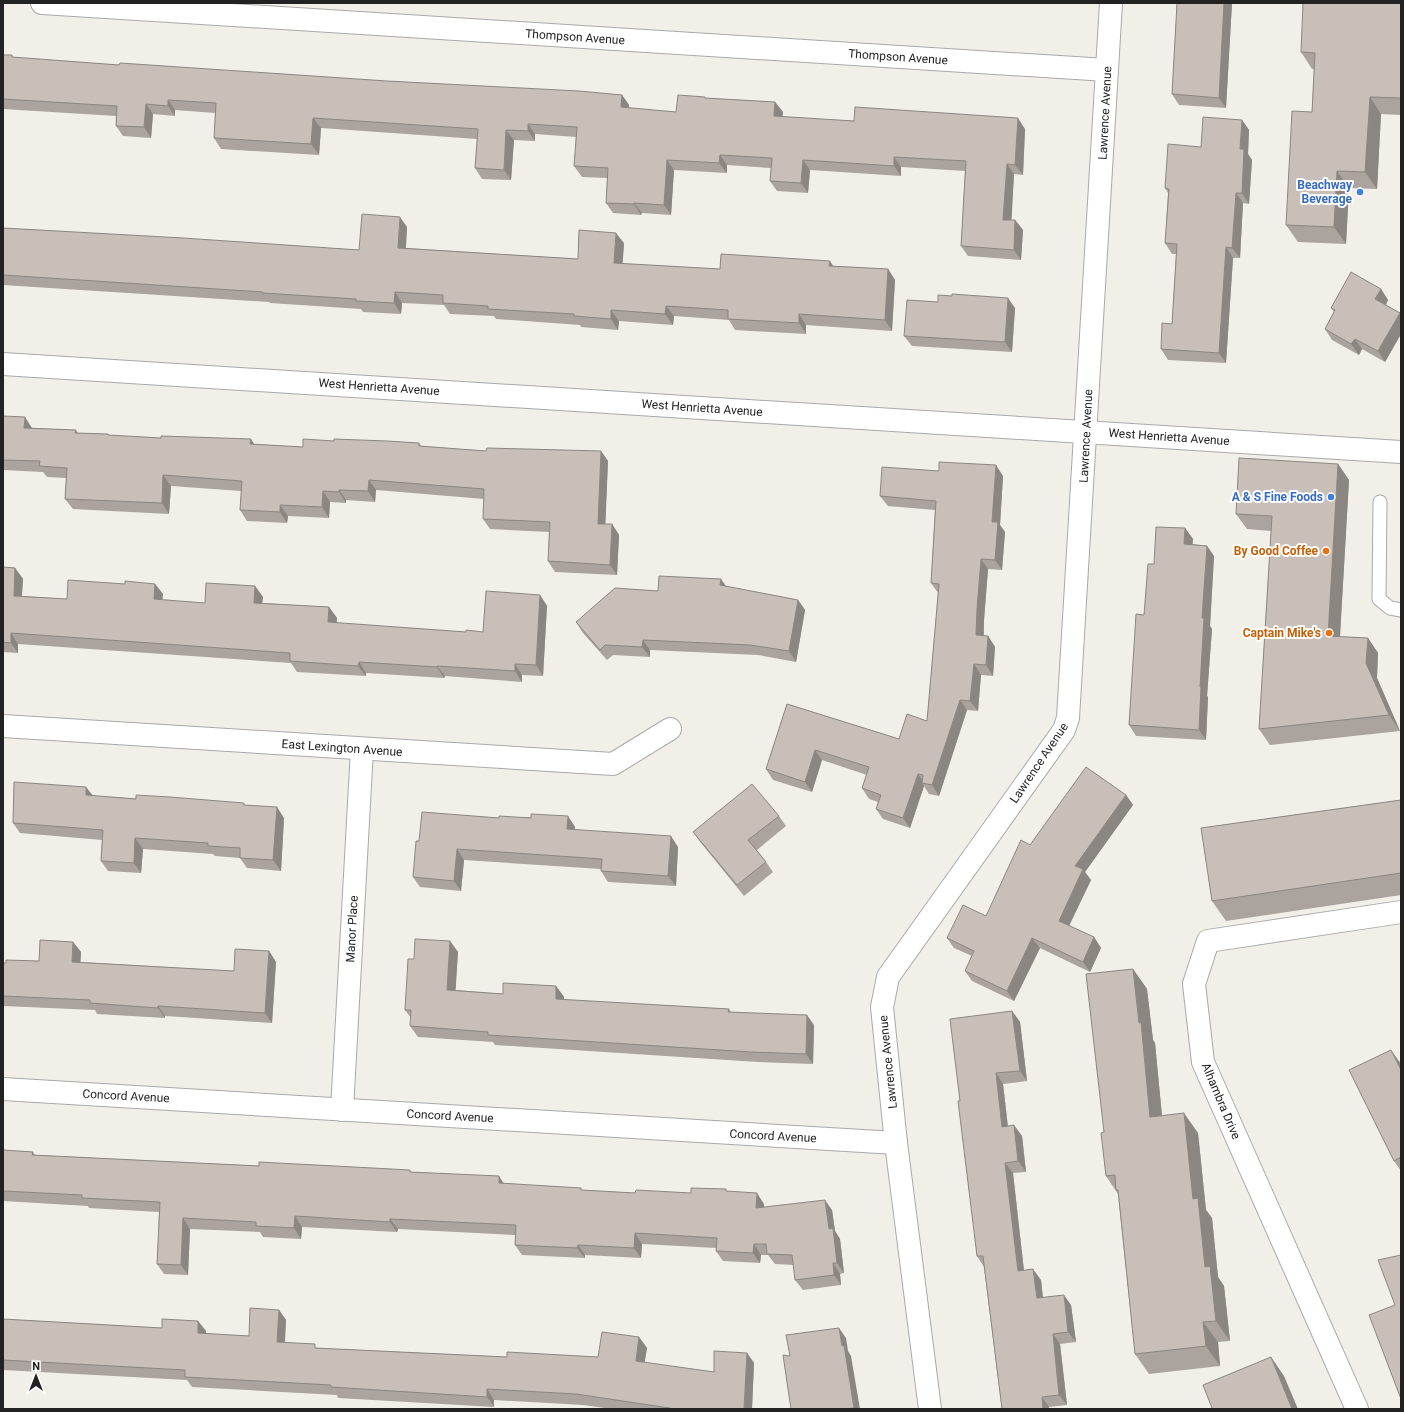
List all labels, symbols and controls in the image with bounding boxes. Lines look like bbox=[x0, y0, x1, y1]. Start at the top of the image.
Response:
street label: Thompson Avenue bbox=[525, 27, 625, 47]
street label: Thompson Avenue bbox=[848, 47, 948, 67]
street label: Lawrence Avenue bbox=[1096, 66, 1114, 160]
place label: Beachway Beverage bbox=[1297, 178, 1353, 206]
marker: Beachway Beverage bbox=[1355, 187, 1365, 197]
street label: West Henrietta Avenue bbox=[318, 376, 440, 398]
street label: Lawrence Avenue bbox=[1077, 389, 1095, 483]
street label: West Henrietta Avenue bbox=[641, 397, 763, 419]
street label: West Henrietta Avenue bbox=[1108, 426, 1230, 448]
place label: A & S Fine Foods bbox=[1232, 490, 1323, 504]
marker: A & S Fine Foods bbox=[1326, 492, 1336, 502]
place label: By Good Coffee bbox=[1234, 544, 1319, 558]
marker: By Good Coffee bbox=[1321, 546, 1331, 556]
place label: Captain Mike's bbox=[1243, 626, 1321, 640]
marker: Captain Mike's bbox=[1324, 628, 1334, 638]
street label: Lawrence Avenue bbox=[1007, 720, 1071, 806]
street label: East Lexington Avenue bbox=[281, 737, 403, 759]
street label: Manor Place bbox=[343, 895, 361, 963]
street label: Lawrence Avenue bbox=[876, 1015, 900, 1109]
street label: Alhambra Drive bbox=[1199, 1061, 1243, 1141]
street label: Concord Avenue bbox=[82, 1087, 170, 1105]
street label: Concord Avenue bbox=[406, 1107, 494, 1125]
street label: Concord Avenue bbox=[729, 1127, 817, 1145]
north arrow bbox=[16, 1356, 56, 1396]
text: N bbox=[32, 1360, 40, 1373]

